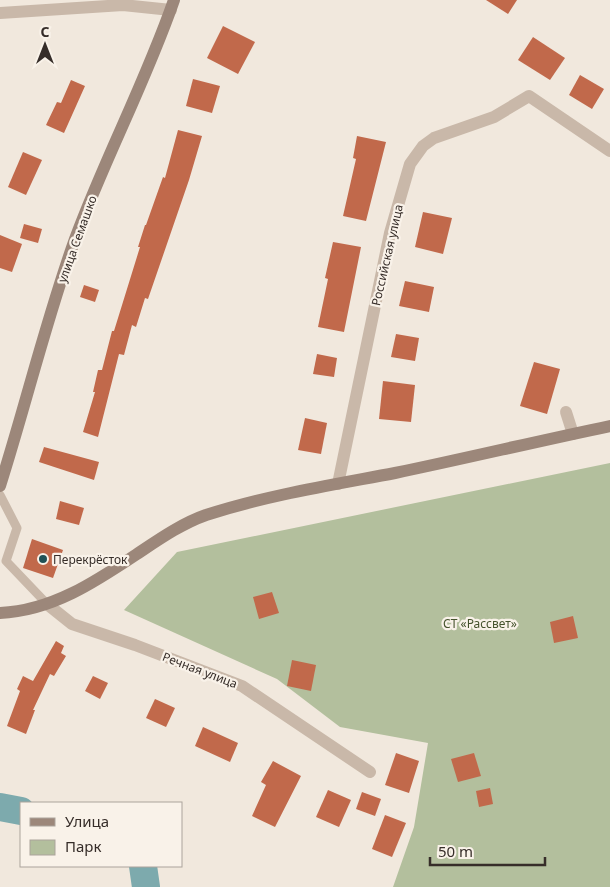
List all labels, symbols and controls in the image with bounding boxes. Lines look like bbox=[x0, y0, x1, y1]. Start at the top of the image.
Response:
north arrow bbox=[20, 20, 70, 70]
text: С bbox=[40, 22, 50, 41]
street label: улица Семашко bbox=[53, 193, 101, 285]
street label: Российская улица bbox=[367, 203, 407, 307]
place label: Перекрёсток bbox=[53, 551, 128, 568]
marker: Перекрёсток bbox=[37, 553, 49, 565]
park label: СТ «Рассвет» bbox=[443, 615, 517, 632]
street label: Речная улица bbox=[160, 648, 240, 692]
legend bbox=[20, 802, 182, 867]
text: Улица bbox=[65, 811, 109, 831]
scale bar bbox=[430, 834, 545, 866]
text: Парк bbox=[65, 836, 101, 856]
text: 50 m bbox=[438, 841, 473, 861]

